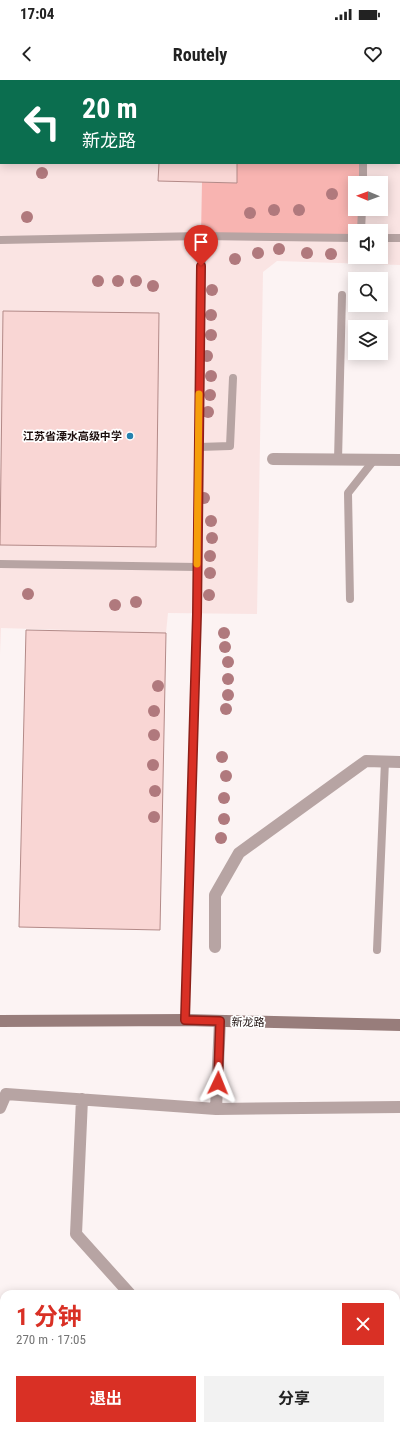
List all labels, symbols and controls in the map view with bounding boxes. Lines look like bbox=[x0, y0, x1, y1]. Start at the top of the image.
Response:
text: 17:04 bbox=[20, 5, 54, 23]
icon: back bbox=[16, 43, 38, 65]
icon: heart bbox=[362, 43, 384, 65]
text: Routely bbox=[173, 44, 227, 65]
text: 20 m bbox=[82, 92, 138, 125]
icon: left bbox=[16, 96, 68, 148]
text: 新龙路 bbox=[82, 130, 136, 151]
north arrow bbox=[348, 176, 388, 216]
map controls bbox=[348, 176, 388, 360]
button: sound bbox=[348, 224, 388, 264]
pin bbox=[184, 225, 218, 266]
icon: arrive bbox=[190, 231, 212, 253]
button: search bbox=[348, 272, 388, 312]
button: layers bbox=[348, 320, 388, 360]
place label: 江苏省溧水高级中学 bbox=[23, 430, 122, 443]
marker: 江苏省溧水高级中学 bbox=[125, 431, 135, 441]
street label: 新龙路 bbox=[231, 1016, 265, 1029]
position arrow bbox=[197, 1062, 239, 1104]
text: 1 分钟 bbox=[16, 1303, 82, 1331]
button: close bbox=[342, 1303, 384, 1345]
text: 270 m · 17:05 bbox=[16, 1332, 86, 1347]
button: 退出 bbox=[16, 1376, 196, 1422]
button: 分享 bbox=[204, 1376, 384, 1422]

